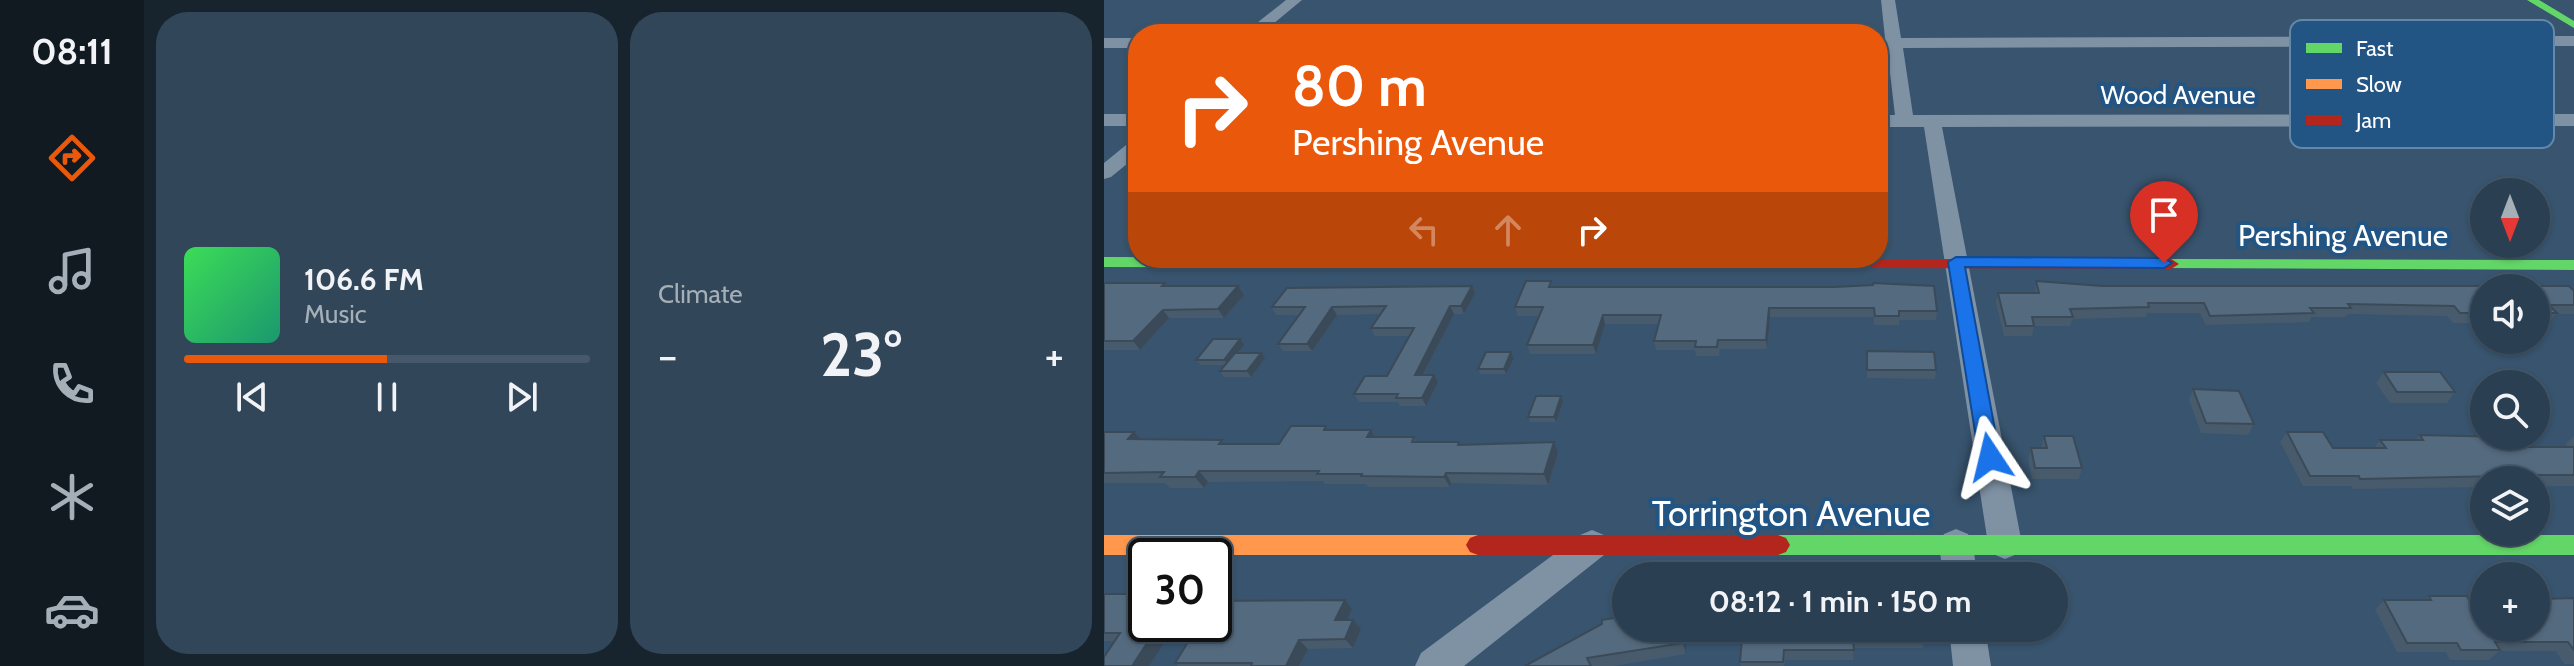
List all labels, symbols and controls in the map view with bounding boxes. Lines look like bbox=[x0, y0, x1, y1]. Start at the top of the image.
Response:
legend bbox=[2290, 20, 2554, 148]
text: 08:11 bbox=[31, 29, 113, 73]
text: Fast bbox=[2356, 35, 2394, 62]
text: 80 m bbox=[1292, 52, 1427, 120]
icon: right bbox=[1160, 56, 1264, 160]
text: Slow bbox=[2356, 71, 2402, 98]
street label: Wood Avenue bbox=[2101, 79, 2255, 111]
text: Jam bbox=[2355, 107, 2391, 134]
text: Pershing Avenue bbox=[1292, 120, 1544, 164]
icon: directions bbox=[44, 130, 100, 186]
north arrow bbox=[2470, 178, 2550, 258]
map controls bbox=[2470, 178, 2550, 642]
pin bbox=[2130, 181, 2198, 263]
icon: arrive bbox=[2142, 193, 2186, 237]
icon: left bbox=[1402, 208, 1446, 252]
icon: ahead bbox=[1486, 208, 1530, 252]
icon: right bbox=[1570, 208, 1614, 252]
street label: Pershing Avenue bbox=[2238, 217, 2448, 254]
icon: music bbox=[44, 243, 100, 299]
text: 106.6 FM bbox=[304, 261, 424, 298]
button: sound bbox=[2470, 274, 2550, 354]
text: Climate bbox=[658, 278, 743, 310]
text: Music bbox=[304, 298, 367, 330]
text: 23° bbox=[820, 318, 902, 391]
text: − bbox=[658, 329, 677, 382]
text: + bbox=[1045, 329, 1064, 382]
icon: phone bbox=[44, 356, 100, 412]
button: search bbox=[2470, 370, 2550, 450]
icon: previous bbox=[230, 375, 274, 419]
icon: pause bbox=[365, 375, 409, 419]
icon: next bbox=[500, 375, 544, 419]
position arrow bbox=[1948, 415, 2032, 499]
button: layers bbox=[2470, 466, 2550, 546]
icon: climate bbox=[44, 469, 100, 525]
street label: Torrington Avenue bbox=[1652, 491, 1930, 535]
speed limit sign: 30 bbox=[1128, 538, 1232, 642]
button: + bbox=[2470, 562, 2550, 642]
icon: car bbox=[44, 582, 100, 638]
text: 08:12 · 1 min · 150 m bbox=[1709, 583, 1971, 620]

